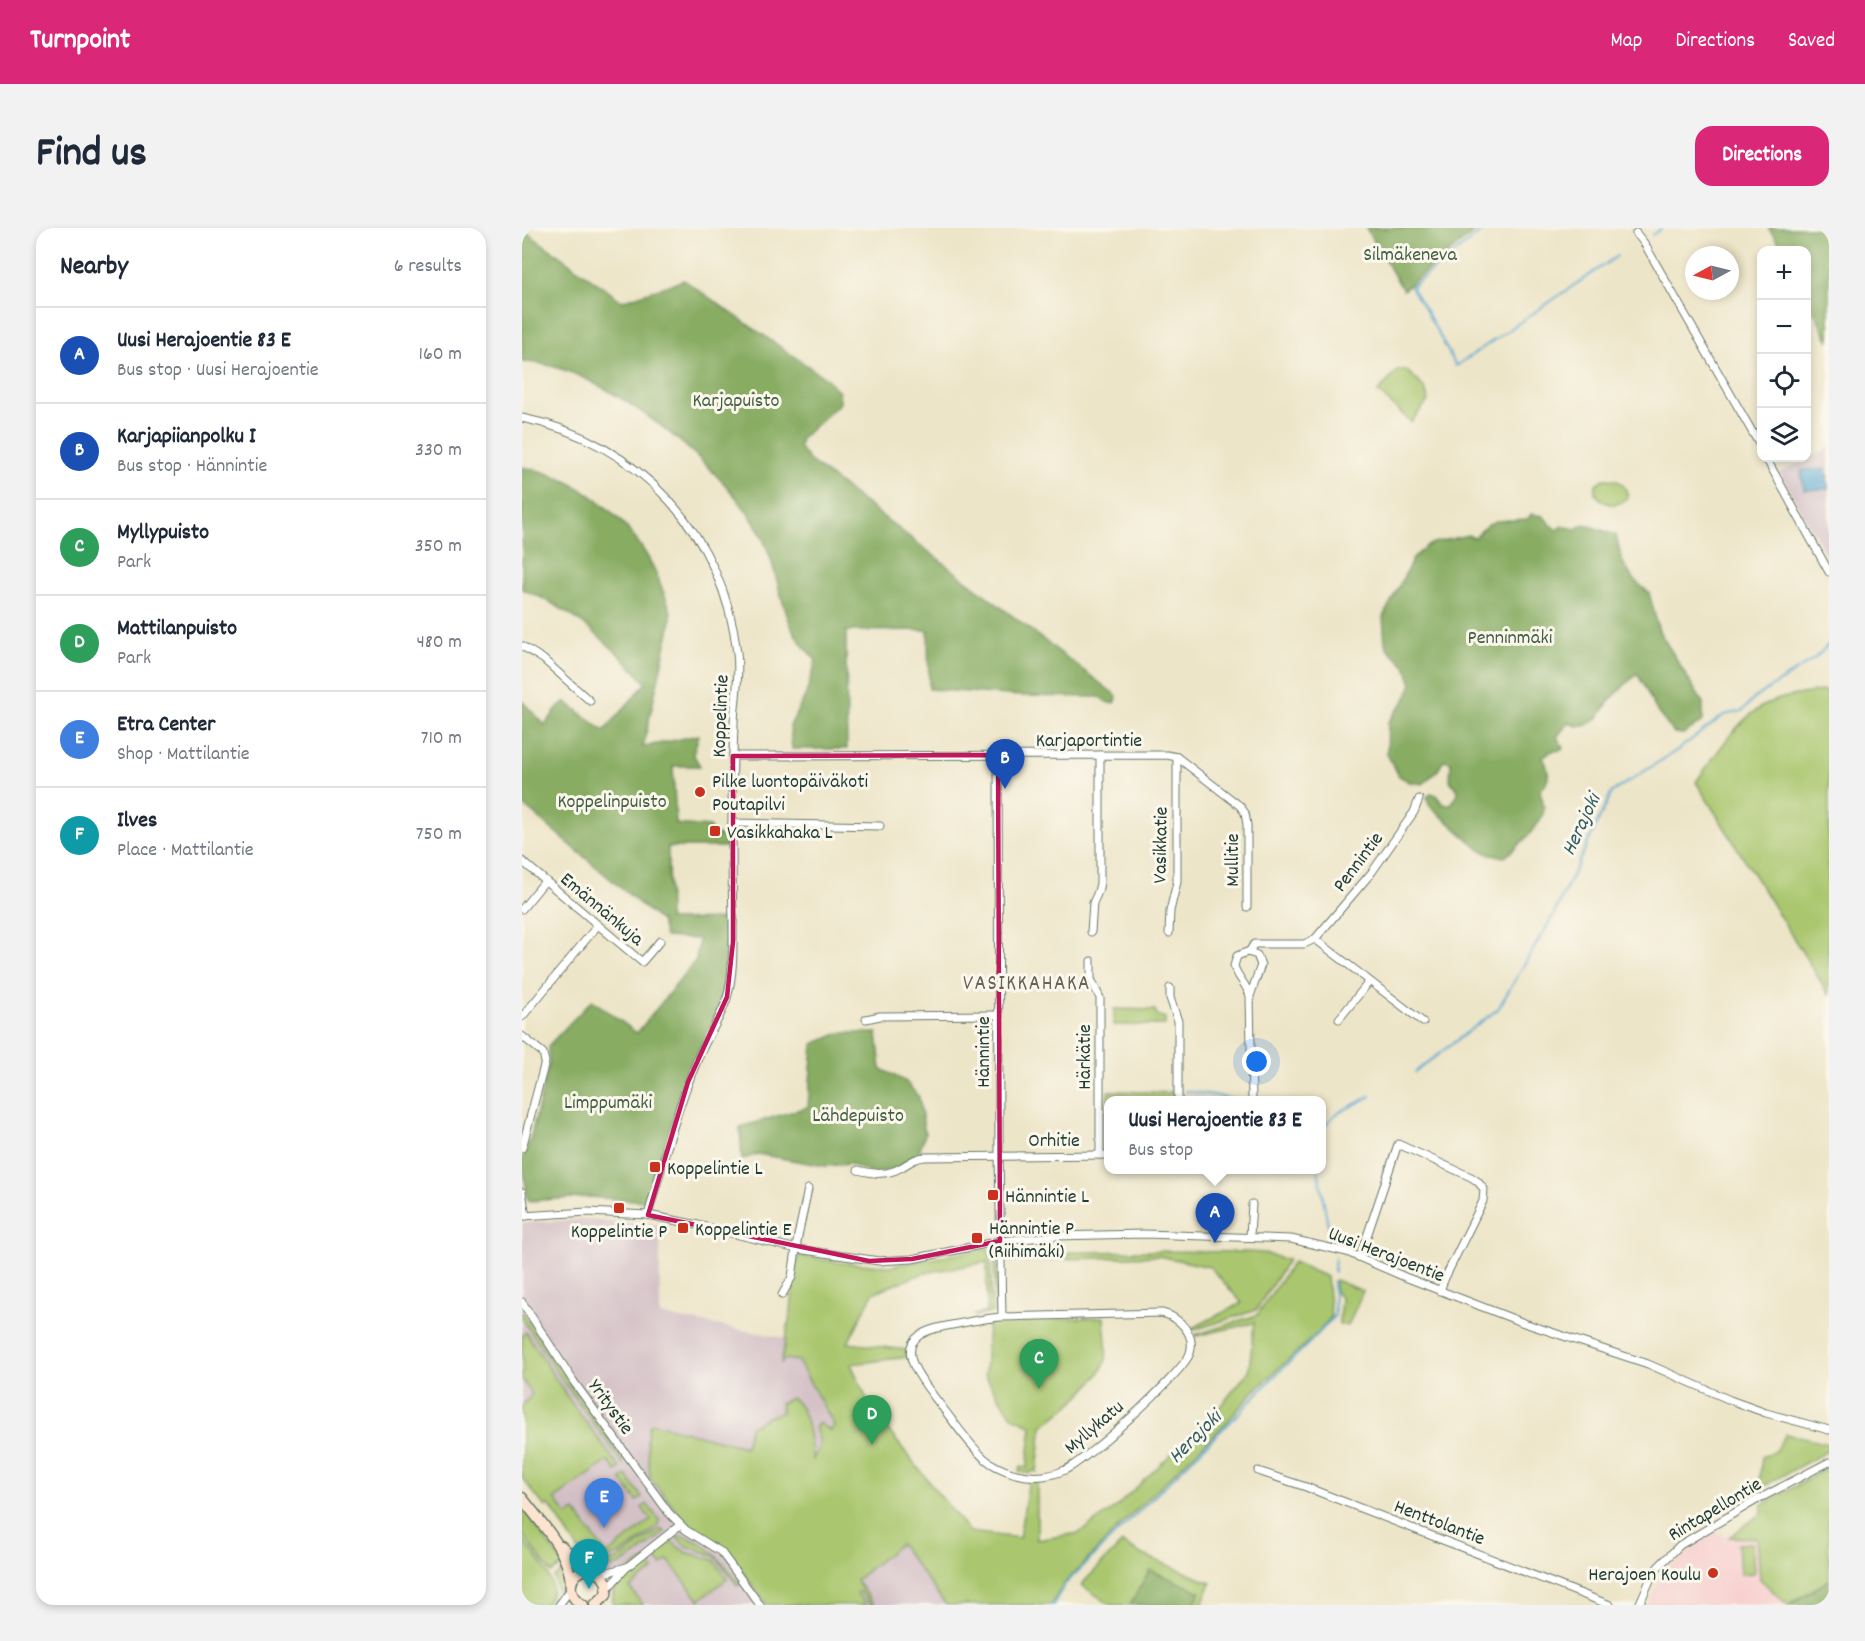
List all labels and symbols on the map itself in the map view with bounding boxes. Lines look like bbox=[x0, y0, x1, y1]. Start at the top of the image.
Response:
park label: Silmäkeneva bbox=[1363, 242, 1457, 270]
north arrow bbox=[1685, 246, 1739, 300]
park label: Karjapuisto bbox=[693, 388, 780, 416]
park label: Penninmäki bbox=[1468, 625, 1553, 653]
street label: Koppelintie bbox=[707, 674, 737, 758]
street label: Karjaportintie bbox=[1036, 728, 1142, 756]
pin: B bbox=[986, 740, 1024, 789]
place label: Pilke luontopäiväkoti Poutapilvi bbox=[712, 769, 869, 820]
marker: Pilke luontopäiväkoti Poutapilvi bbox=[693, 785, 707, 799]
water label: Herajoki bbox=[1555, 787, 1611, 861]
park label: Koppelinpuisto bbox=[557, 789, 667, 817]
street label: Vasikkatie bbox=[1147, 806, 1177, 884]
place label: Vasikkahaka L bbox=[727, 820, 833, 848]
marker: Vasikkahaka L bbox=[708, 824, 722, 838]
street label: Pennintie bbox=[1327, 827, 1391, 899]
street label: Mullitie bbox=[1220, 833, 1248, 887]
street label: Emännänkuja bbox=[553, 867, 650, 954]
district label: VASIKKAHAKA bbox=[963, 970, 1091, 1000]
street label: Hännintie bbox=[971, 1016, 999, 1088]
street label: Härkätie bbox=[1072, 1024, 1100, 1090]
your location bbox=[1242, 1047, 1271, 1076]
park label: Limppumäki bbox=[564, 1090, 652, 1118]
park label: Lähdepuisto bbox=[812, 1103, 904, 1131]
street label: Orhitie bbox=[1028, 1128, 1080, 1156]
place label: Koppelintie L bbox=[667, 1156, 763, 1184]
marker: Koppelintie L bbox=[648, 1160, 662, 1174]
place label: Hännintie L bbox=[1005, 1184, 1089, 1212]
marker: Hännintie L bbox=[986, 1188, 1000, 1202]
pin: A bbox=[1196, 1194, 1234, 1243]
marker: Koppelintie P bbox=[612, 1201, 626, 1215]
place label: Hännintie P (Riihimäki) bbox=[989, 1216, 1074, 1267]
place label: Koppelintie E bbox=[695, 1217, 792, 1245]
place label: Koppelintie P bbox=[571, 1219, 667, 1247]
marker: Koppelintie E bbox=[676, 1221, 690, 1235]
street label: Uusi Herajoentie bbox=[1324, 1221, 1448, 1291]
marker: Hännintie P (Riihimäki) bbox=[970, 1231, 984, 1245]
pin: C bbox=[1020, 1340, 1058, 1389]
street label: Yritystie bbox=[580, 1374, 639, 1441]
street label: Myllykatu bbox=[1059, 1394, 1131, 1462]
pin: D bbox=[852, 1396, 892, 1445]
water label: Herajoki bbox=[1163, 1402, 1232, 1472]
street label: Rintapellontie bbox=[1663, 1471, 1768, 1550]
pin: E bbox=[584, 1478, 623, 1528]
street label: Henttolantie bbox=[1389, 1494, 1489, 1554]
pin: F bbox=[570, 1540, 608, 1589]
place label: Herajoen Koulu bbox=[1588, 1562, 1701, 1590]
marker: Herajoen Koulu bbox=[1706, 1566, 1720, 1580]

